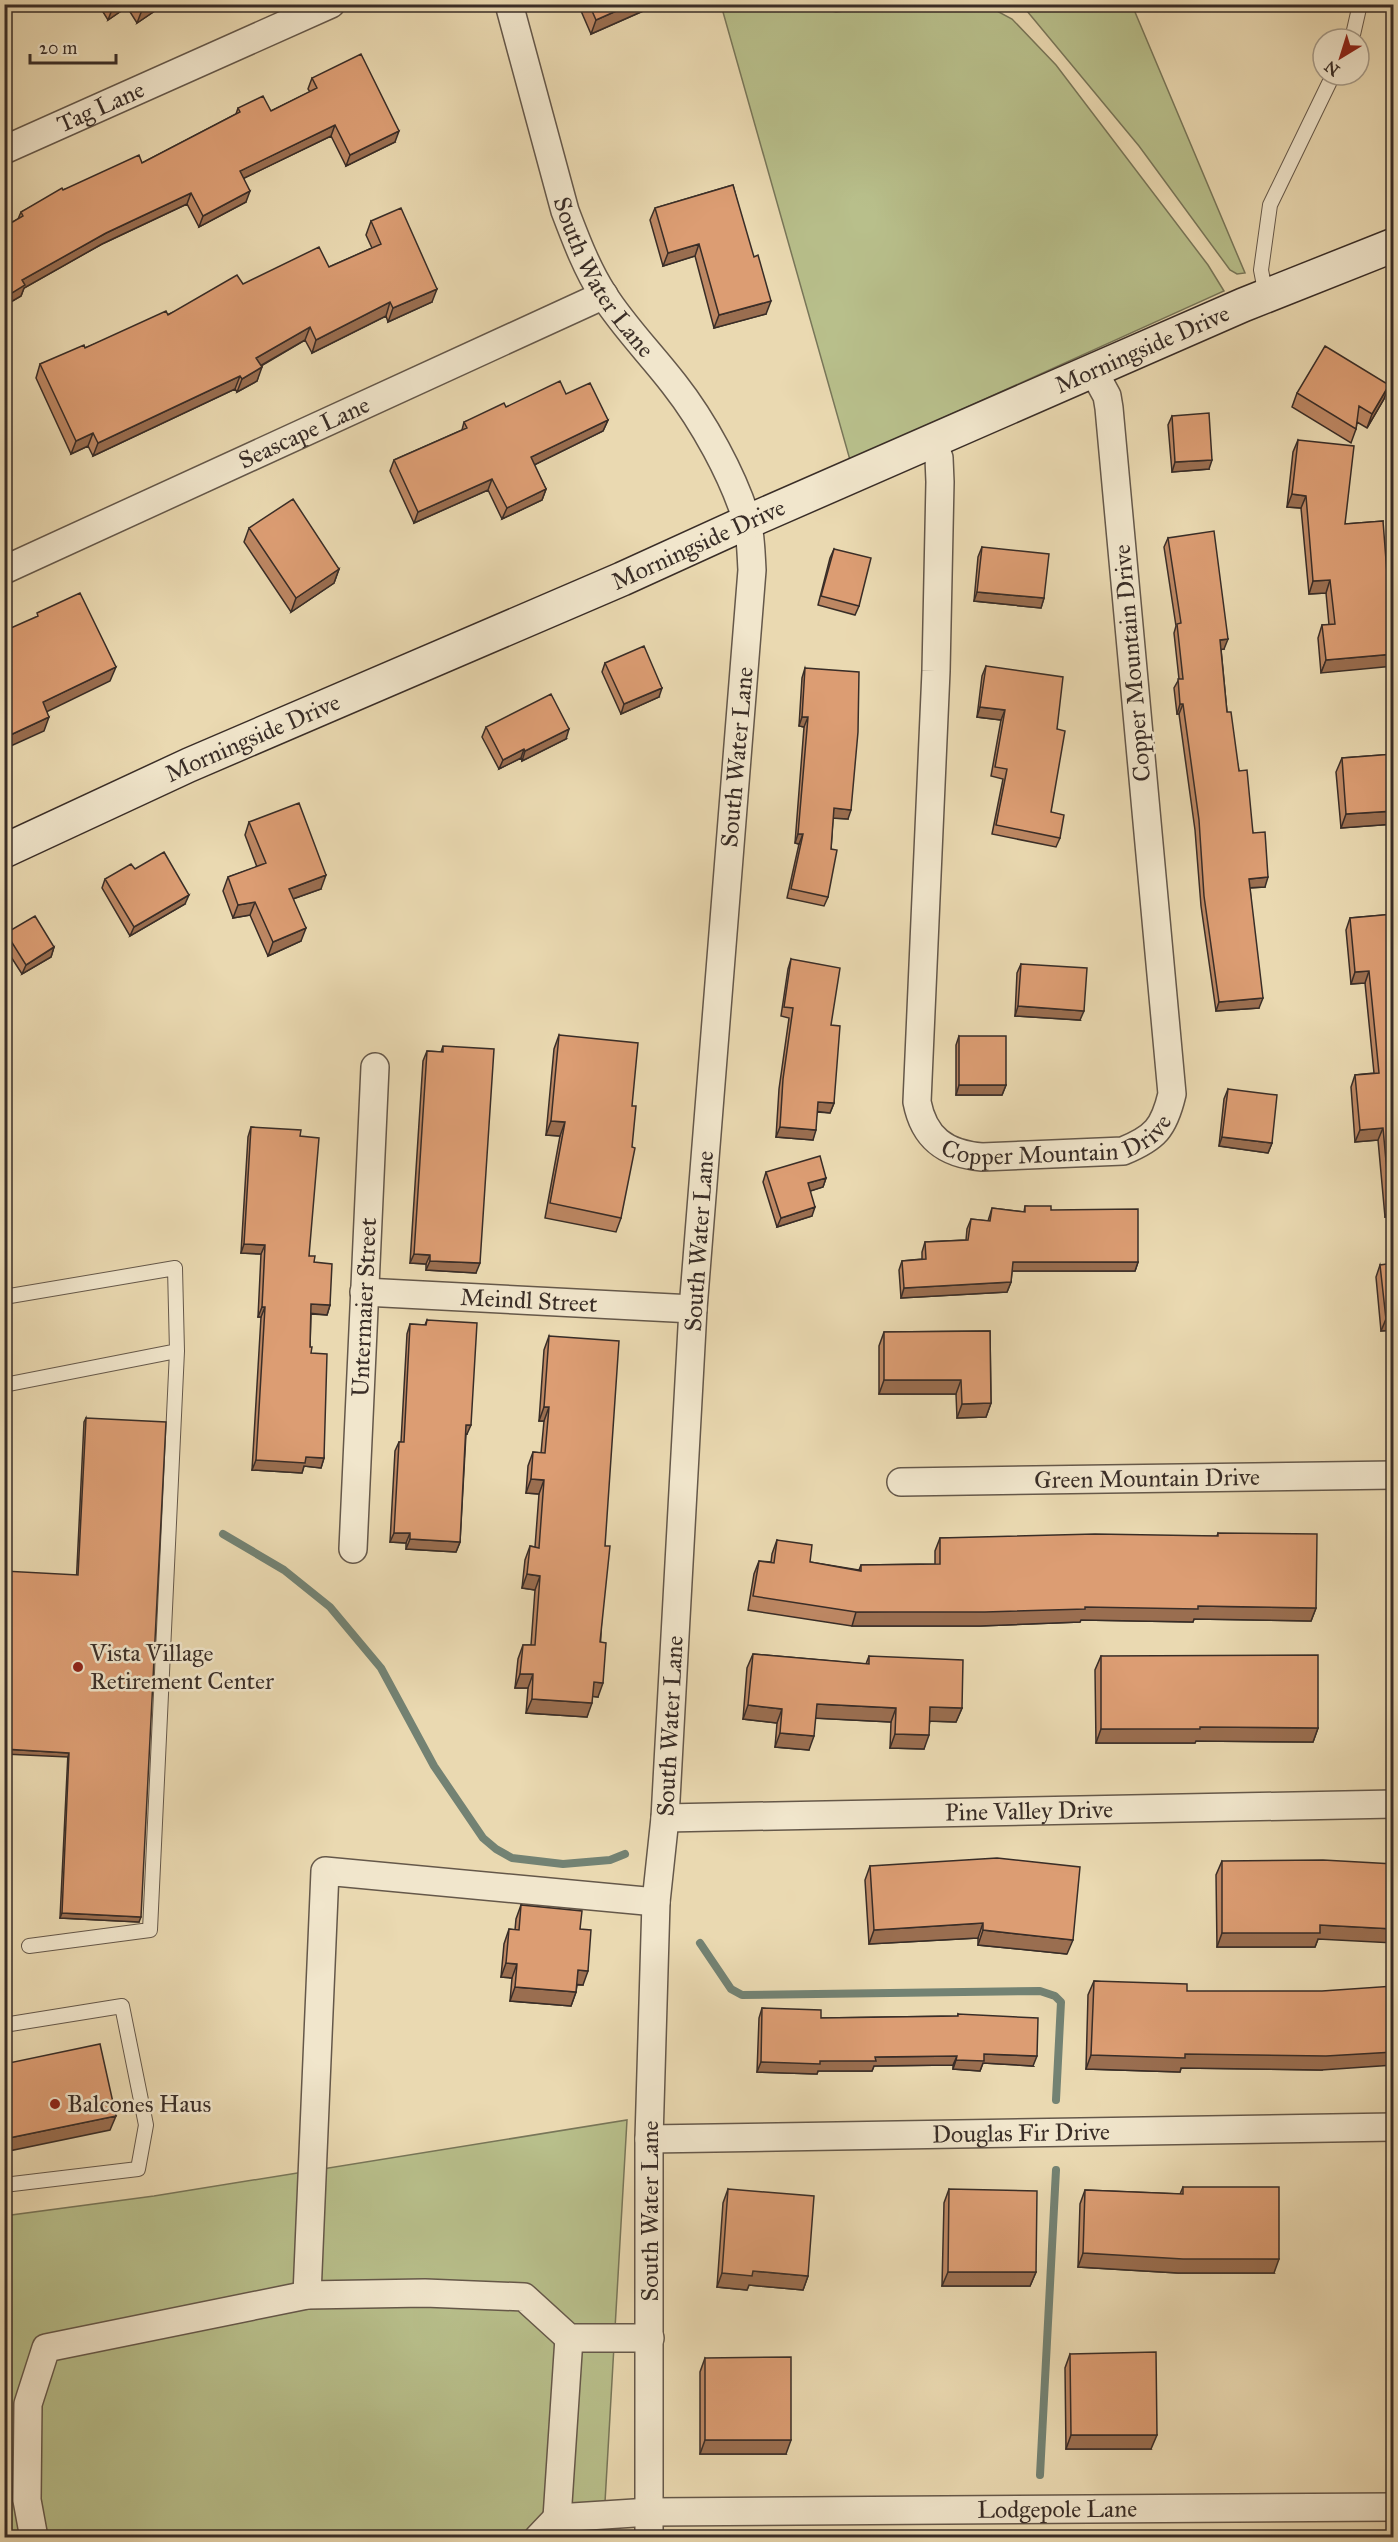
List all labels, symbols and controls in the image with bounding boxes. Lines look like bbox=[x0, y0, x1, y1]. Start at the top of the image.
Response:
scale bar bbox=[30, 27, 116, 65]
north arrow bbox=[1311, 27, 1371, 87]
text: 20 m bbox=[39, 37, 77, 59]
text: N bbox=[1321, 57, 1343, 80]
street label: Tag Lane bbox=[52, 74, 149, 139]
street label: South Water Lane bbox=[547, 194, 661, 364]
street label: Morningside Drive bbox=[1050, 298, 1234, 400]
street label: Seascape Lane bbox=[234, 389, 374, 476]
street label: Morningside Drive bbox=[607, 492, 790, 597]
street label: Copper Mountain Drive bbox=[1107, 543, 1157, 783]
street label: South Water Lane bbox=[714, 665, 760, 849]
street label: Morningside Drive bbox=[160, 687, 344, 789]
street label: Copper Mountain Drive bbox=[936, 1110, 1178, 1172]
street label: South Water Lane bbox=[678, 1150, 720, 1332]
street label: Untermaier Street bbox=[345, 1216, 383, 1398]
street label: Meindl Street bbox=[459, 1282, 599, 1319]
street label: Green Mountain Drive bbox=[1034, 1462, 1260, 1495]
street label: South Water Lane bbox=[650, 1635, 690, 1817]
place label: Vista Village Retirement Center bbox=[89, 1638, 274, 1696]
marker: Vista Village Retirement Center bbox=[71, 1660, 85, 1674]
street label: Pine Valley Drive bbox=[945, 1794, 1113, 1828]
place label: Balcones Haus bbox=[67, 2089, 211, 2119]
marker: Balcones Haus bbox=[48, 2097, 62, 2111]
street label: Douglas Fir Drive bbox=[932, 2117, 1110, 2149]
street label: South Water Lane bbox=[635, 2120, 665, 2302]
street label: Lodgepole Lane bbox=[977, 2494, 1137, 2525]

